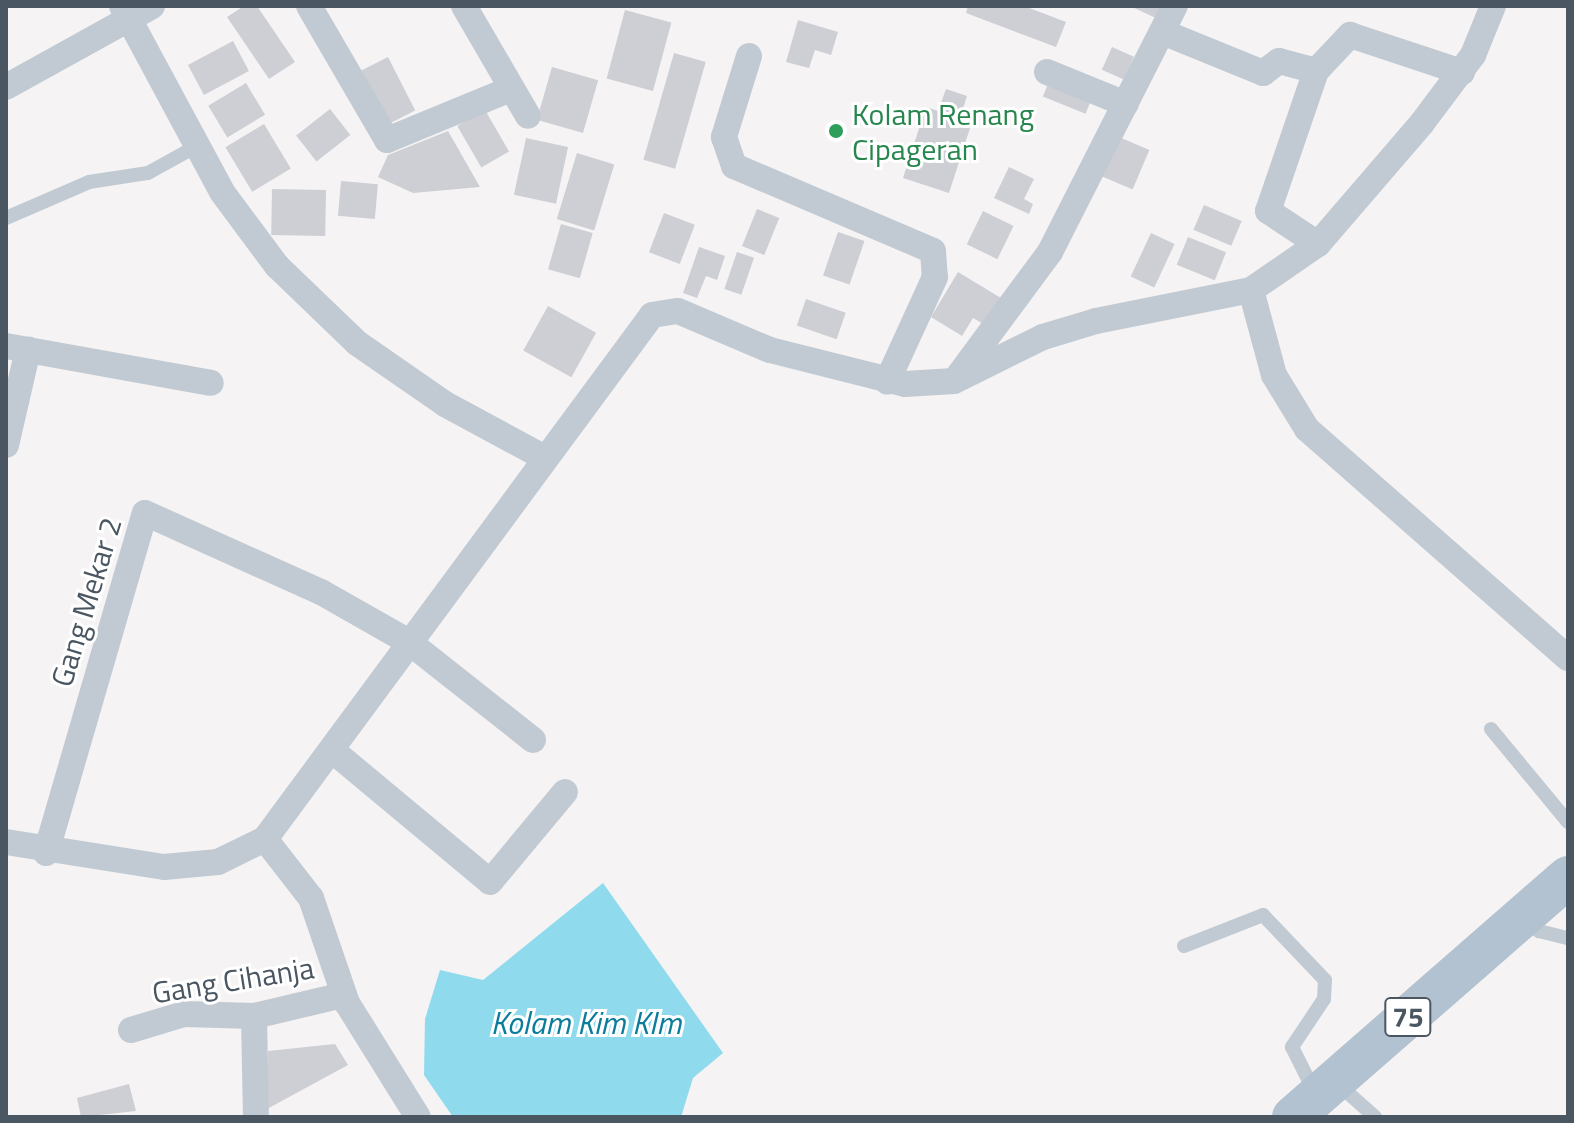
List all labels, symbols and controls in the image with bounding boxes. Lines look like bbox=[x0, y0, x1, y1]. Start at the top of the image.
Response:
place label: Kolam Renang Cipageran bbox=[852, 96, 1034, 166]
marker: Kolam Renang Cipageran bbox=[827, 122, 845, 140]
street label: Gang Mekar 2 bbox=[43, 513, 129, 691]
street label: Gang Cihanja bbox=[149, 949, 317, 1011]
road number: 75 bbox=[1384, 993, 1432, 1041]
water label: Kolam Kim KIm bbox=[491, 1003, 681, 1041]

